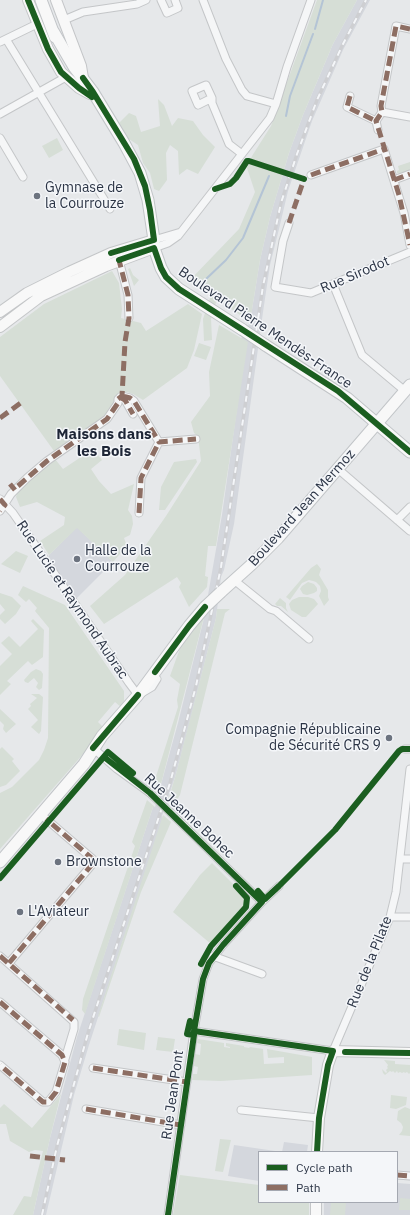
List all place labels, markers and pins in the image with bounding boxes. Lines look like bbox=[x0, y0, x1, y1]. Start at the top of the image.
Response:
place label: Gymnase de la Courrouze bbox=[45, 180, 124, 212]
marker: Gymnase de la Courrouze bbox=[32, 191, 42, 201]
place label: Halle de la Courrouze bbox=[85, 543, 151, 576]
marker: Halle de la Courrouze bbox=[72, 554, 82, 564]
place label: Compagnie Républicaine de Sécurité CRS 9 bbox=[225, 722, 381, 754]
marker: Compagnie Républicaine de Sécurité CRS 9 bbox=[384, 733, 394, 743]
place label: Brownstone bbox=[66, 854, 142, 870]
marker: Brownstone bbox=[53, 857, 63, 867]
place label: L'Aviateur bbox=[28, 904, 89, 920]
marker: L'Aviateur bbox=[15, 907, 25, 917]

